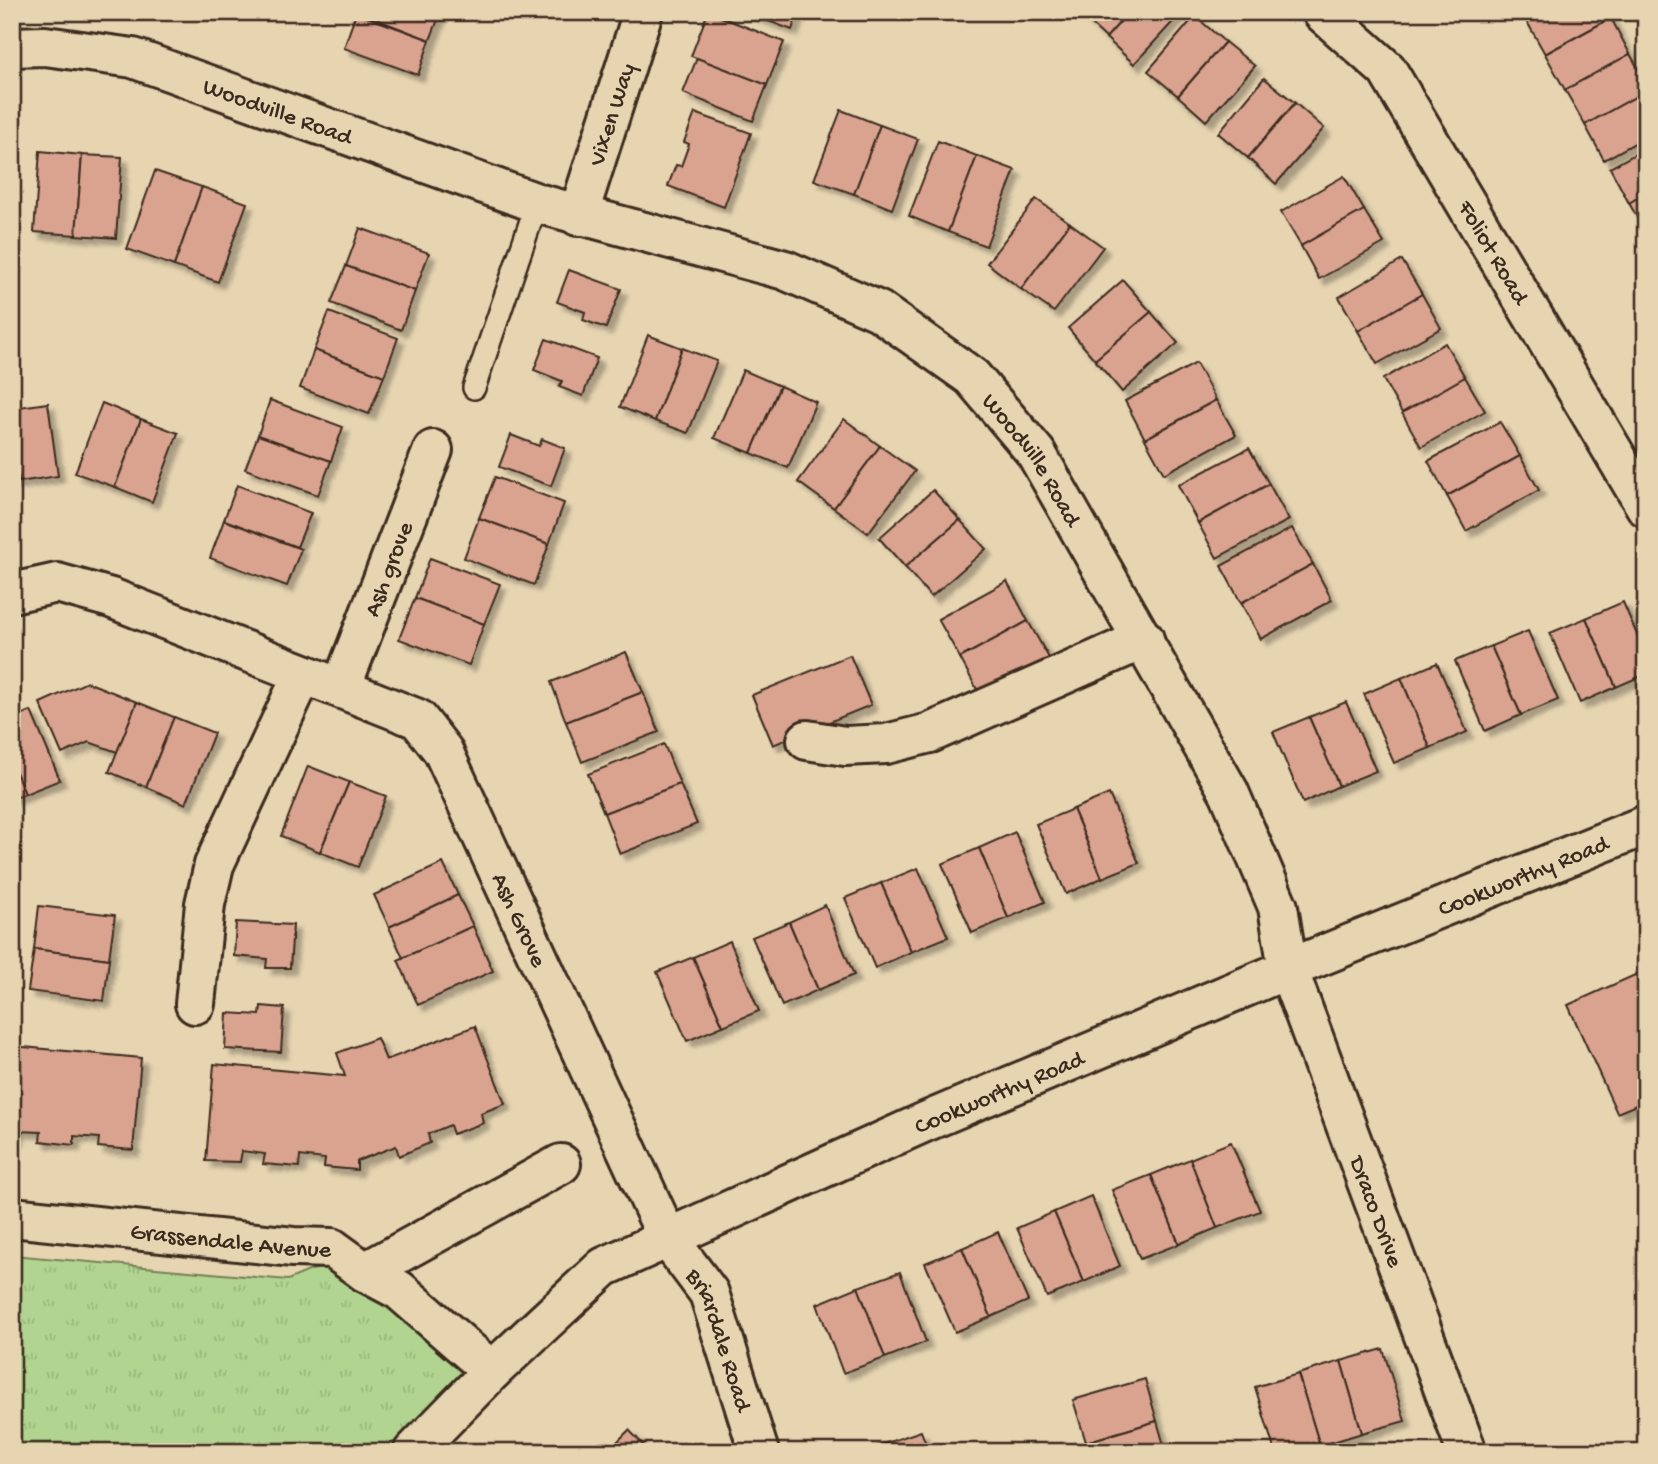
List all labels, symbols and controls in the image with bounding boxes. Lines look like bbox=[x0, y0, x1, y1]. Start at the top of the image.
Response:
street label: Vixen Way bbox=[584, 60, 644, 171]
street label: Woodville Road bbox=[198, 73, 357, 154]
street label: Foliot Road bbox=[1449, 195, 1534, 312]
street label: Woodville Road bbox=[974, 389, 1087, 534]
street label: Ash grove bbox=[359, 518, 422, 621]
street label: Cookworthy Road bbox=[1435, 830, 1615, 925]
street label: Ash Grove bbox=[483, 869, 552, 973]
street label: Cookworthy Road bbox=[911, 1045, 1091, 1143]
street label: Draco Drive bbox=[1340, 1151, 1408, 1272]
street label: Grassendale Avenue bbox=[129, 1219, 332, 1266]
street label: Briardale Road bbox=[677, 1263, 757, 1417]

